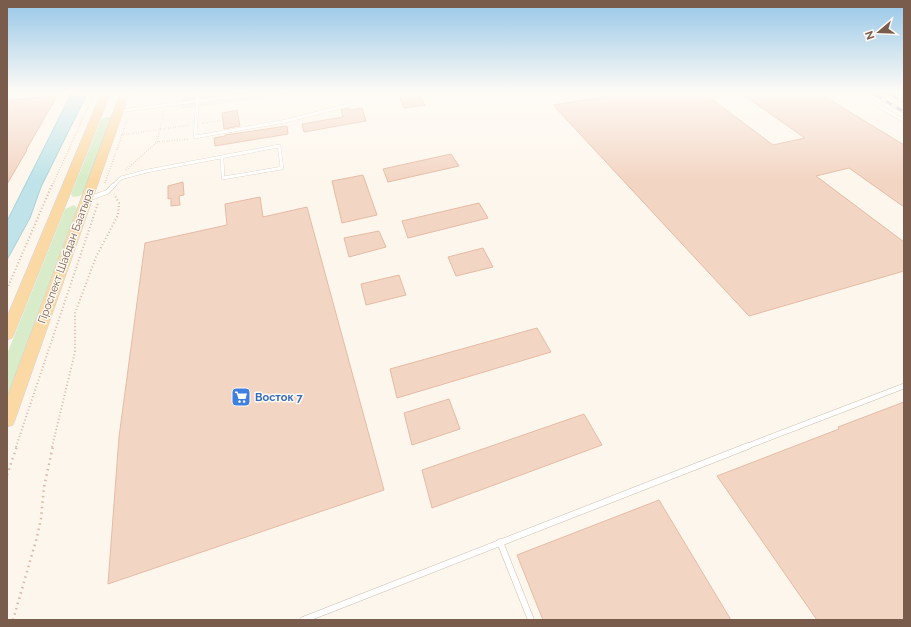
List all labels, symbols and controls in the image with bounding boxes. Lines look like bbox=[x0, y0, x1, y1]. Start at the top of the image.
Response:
north arrow bbox=[859, 12, 899, 52]
text: N bbox=[863, 29, 878, 41]
street label: Проспект Шабдан Баатыра bbox=[35, 187, 97, 325]
supermarket icon: Восток 7 bbox=[230, 386, 252, 408]
place label: Восток 7 bbox=[255, 391, 303, 404]

